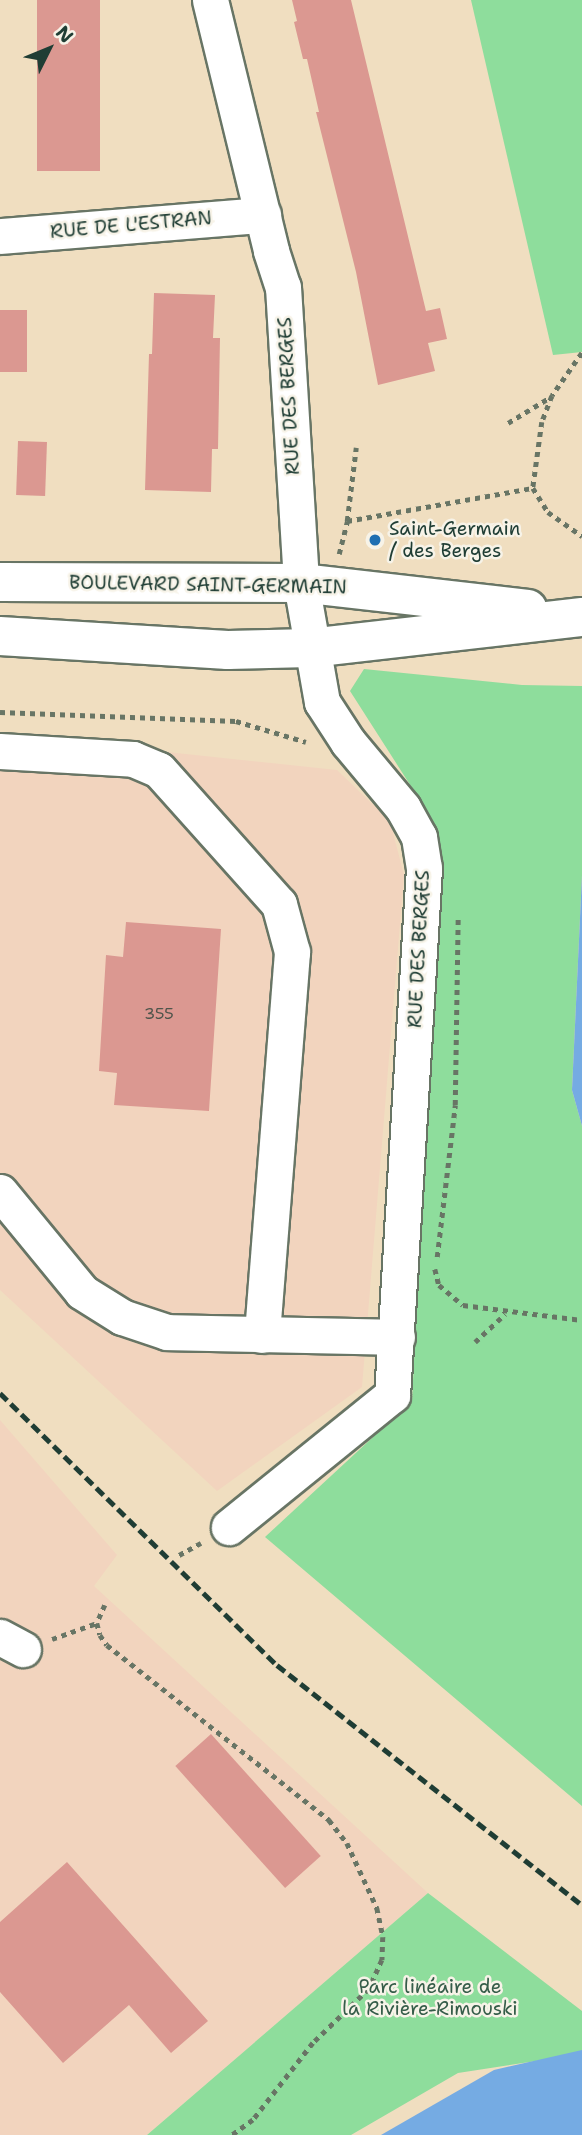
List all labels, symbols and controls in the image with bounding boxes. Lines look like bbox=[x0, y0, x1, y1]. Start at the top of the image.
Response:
north arrow bbox=[14, 14, 84, 84]
text: N bbox=[50, 20, 79, 48]
street label: RUE DE L'ESTRAN bbox=[49, 207, 213, 243]
street label: RUE DES BERGES bbox=[273, 316, 305, 476]
place label: Saint-Germain / des Berges bbox=[389, 518, 520, 562]
marker: Saint-Germain / des Berges bbox=[367, 532, 383, 548]
street label: BOULEVARD SAINT-GERMAIN bbox=[69, 571, 347, 599]
street label: RUE DES BERGES bbox=[403, 869, 435, 1029]
house number: 355 bbox=[144, 1004, 174, 1024]
park label: Parc linéaire de la Rivière-Rimouski bbox=[342, 1976, 518, 2020]

